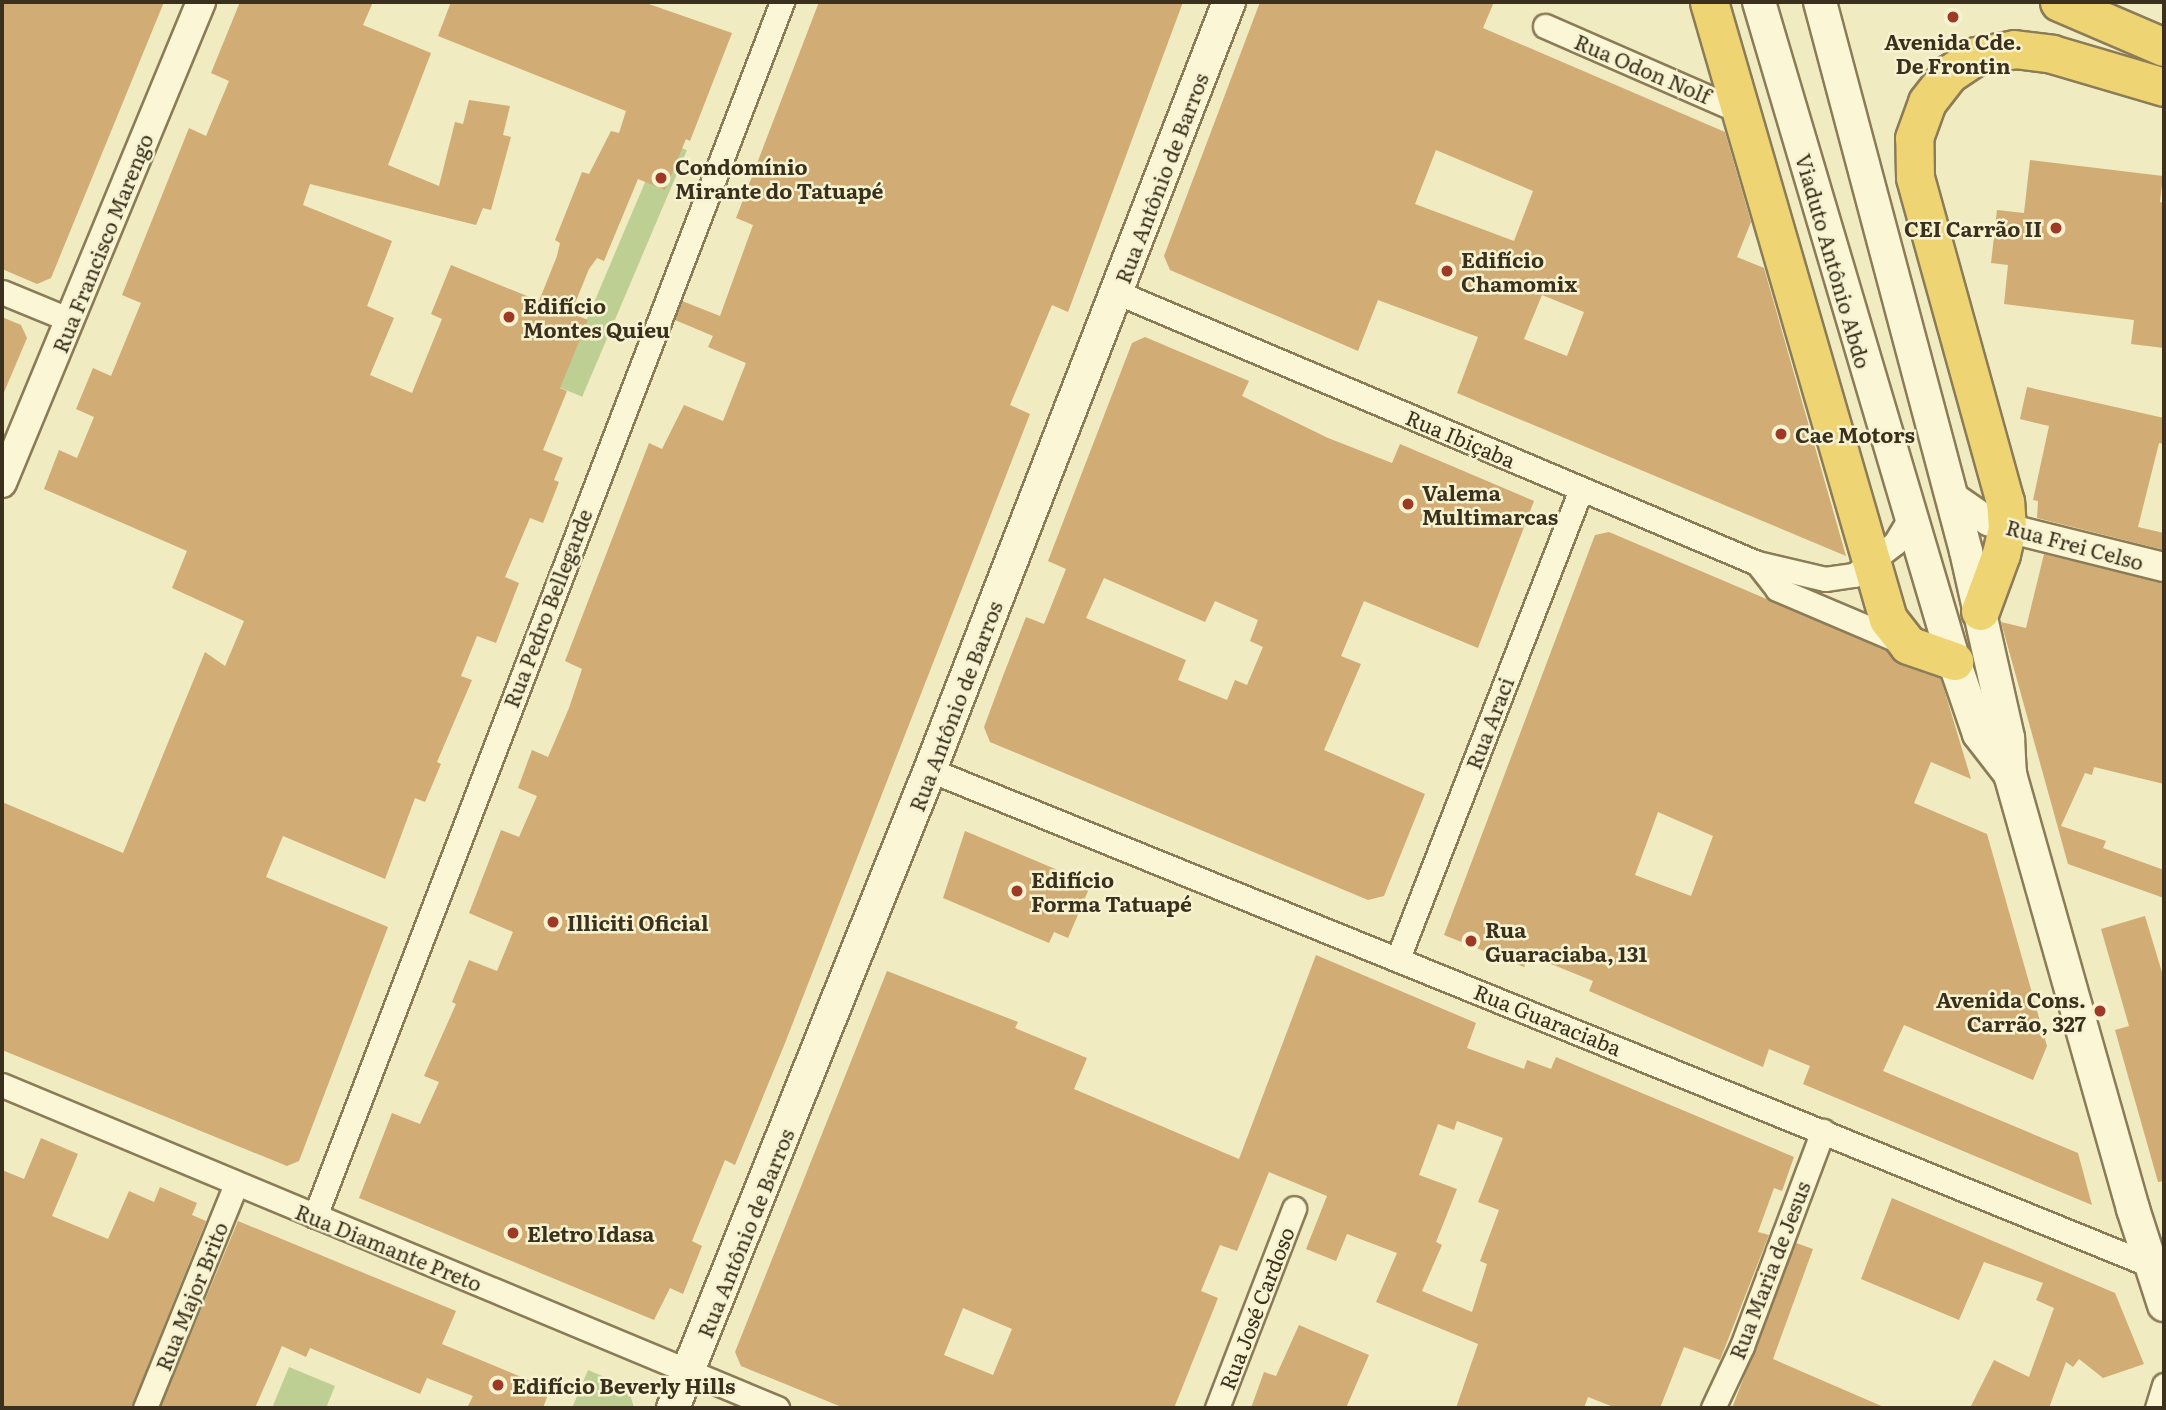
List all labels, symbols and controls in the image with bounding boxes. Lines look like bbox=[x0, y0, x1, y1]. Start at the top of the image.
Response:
marker: Avenida Cde. De Frontin bbox=[1945, 9, 1961, 25]
street label: Rua Odon Nolf bbox=[1571, 28, 1715, 108]
place label: Avenida Cde. De Frontin bbox=[1884, 28, 2022, 78]
street label: Rua Antônio de Barros bbox=[1109, 69, 1213, 287]
street label: Rua Francisco Marengo bbox=[46, 130, 158, 356]
street label: Viaduto Antônio Abdo bbox=[1791, 151, 1877, 371]
place label: Condomínio Mirante do Tatuapé bbox=[675, 153, 884, 203]
marker: Condomínio Mirante do Tatuapé bbox=[653, 170, 669, 186]
place label: CEI Carrão II bbox=[1904, 215, 2042, 241]
marker: CEI Carrão II bbox=[2048, 220, 2064, 236]
place label: Edifício Chamomix bbox=[1461, 246, 1577, 296]
marker: Edifício Chamomix bbox=[1439, 263, 1455, 279]
place label: Edifício Montes Quieu bbox=[523, 292, 670, 342]
marker: Edifício Montes Quieu bbox=[501, 309, 517, 325]
street label: Rua Ibiçaba bbox=[1402, 404, 1520, 472]
place label: Cae Motors bbox=[1795, 421, 1915, 447]
marker: Cae Motors bbox=[1773, 426, 1789, 442]
place label: Valema Multimarcas bbox=[1422, 479, 1558, 529]
marker: Valema Multimarcas bbox=[1400, 496, 1416, 512]
street label: Rua Pedro Bellegarde bbox=[497, 505, 597, 711]
street label: Rua Frei Celso bbox=[2003, 514, 2147, 574]
street label: Rua Antônio de Barros bbox=[903, 597, 1007, 815]
street label: Rua Araci bbox=[1460, 673, 1518, 773]
place label: Edifício Forma Tatuapé bbox=[1031, 866, 1192, 916]
marker: Edifício Forma Tatuapé bbox=[1009, 883, 1025, 899]
place label: Illiciti Oficial bbox=[567, 909, 709, 935]
marker: Illiciti Oficial bbox=[545, 914, 561, 930]
place label: Rua Guaraciaba, 131 bbox=[1485, 916, 1647, 966]
marker: Rua Guaraciaba, 131 bbox=[1463, 933, 1479, 949]
street label: Rua Guaraciaba bbox=[1471, 978, 1625, 1060]
place label: Avenida Cons. Carrão, 327 bbox=[1936, 986, 2086, 1036]
marker: Avenida Cons. Carrão, 327 bbox=[2092, 1003, 2108, 1019]
street label: Rua Antônio de Barros bbox=[692, 1125, 798, 1341]
street label: Rua Maria de Jesus bbox=[1723, 1177, 1815, 1363]
street label: Rua Diamante Preto bbox=[292, 1198, 486, 1296]
street label: Rua Major Brito bbox=[150, 1218, 232, 1374]
place label: Eletro Idasa bbox=[527, 1220, 654, 1246]
street label: Rua José Cardoso bbox=[1213, 1223, 1299, 1393]
marker: Eletro Idasa bbox=[505, 1225, 521, 1241]
place label: Edifício Beverly Hills bbox=[512, 1372, 736, 1398]
marker: Edifício Beverly Hills bbox=[490, 1377, 506, 1393]

